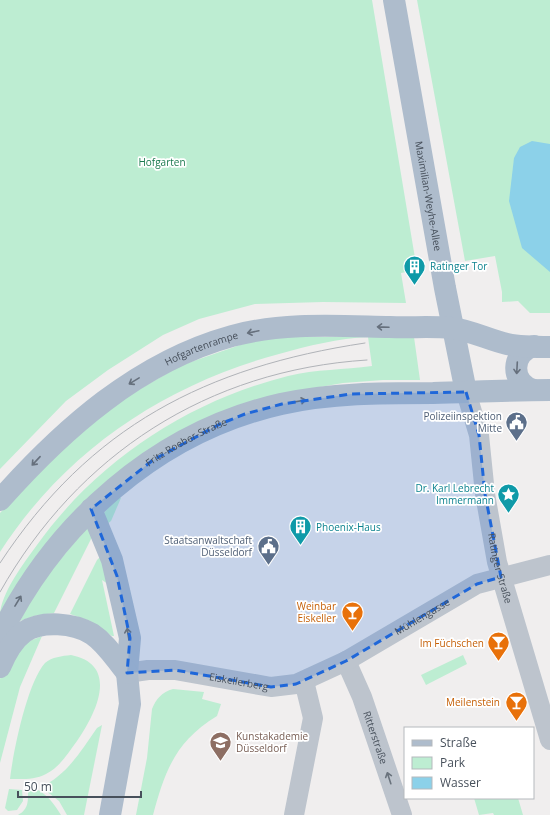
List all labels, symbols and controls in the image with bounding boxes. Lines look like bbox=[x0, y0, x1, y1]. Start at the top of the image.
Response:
street label: Maximilian-Weyhe-Allee bbox=[412, 140, 445, 252]
park label: Hofgarten bbox=[138, 155, 186, 169]
building icon: Ratinger Tor bbox=[402, 253, 428, 286]
place label: Ratinger Tor bbox=[430, 259, 487, 273]
one-way arrow bbox=[377, 323, 390, 330]
street label: Hofgartenrampe bbox=[162, 328, 240, 369]
one-way arrow bbox=[247, 328, 260, 336]
one-way arrow bbox=[513, 361, 521, 374]
one-way arrow bbox=[128, 378, 140, 386]
one-way arrow bbox=[293, 397, 306, 405]
place label: Polizeiinspektion Mitte bbox=[423, 409, 502, 435]
public building icon: Polizeiinspektion Mitte bbox=[504, 409, 530, 442]
street label: Fritz-Roeber-Straße bbox=[143, 414, 229, 469]
one-way arrow bbox=[31, 456, 41, 466]
place label: Dr. Karl Lebrecht Immermann bbox=[415, 481, 494, 507]
place icon: Dr. Karl Lebrecht Immermann bbox=[496, 481, 522, 514]
building icon: Phoenix-Haus bbox=[288, 514, 314, 547]
place label: Phoenix-Haus bbox=[316, 520, 381, 534]
street label: Ratinger Straße bbox=[485, 532, 516, 605]
place label: Staatsanwaltschaft Düsseldorf bbox=[164, 533, 253, 559]
public building icon: Staatsanwaltschaft Düsseldorf bbox=[255, 533, 281, 566]
street label: Mühlengasse bbox=[392, 595, 452, 638]
one-way arrow bbox=[15, 596, 23, 608]
place label: Weinbar Eiskeller bbox=[297, 599, 336, 625]
bar icon: Weinbar Eiskeller bbox=[339, 599, 365, 632]
one-way arrow bbox=[124, 628, 132, 641]
bar icon: Im Füchschen bbox=[486, 630, 512, 663]
place label: Im Füchschen bbox=[420, 636, 484, 650]
street label: Eiskellerberg bbox=[208, 669, 270, 694]
bar icon: Meilenstein bbox=[503, 689, 529, 722]
place label: Meilenstein bbox=[446, 695, 500, 709]
street label: Ritterstraße bbox=[360, 709, 391, 766]
legend bbox=[404, 727, 534, 799]
school or university icon: Kunstakademie Düsseldorf bbox=[208, 729, 234, 762]
place label: Kunstakademie Düsseldorf bbox=[236, 729, 309, 755]
text: Straße bbox=[440, 734, 477, 751]
text: Park bbox=[440, 754, 466, 771]
scale bar bbox=[18, 773, 141, 799]
one-way arrow bbox=[385, 773, 393, 785]
text: Wasser bbox=[440, 774, 481, 791]
text: 50 m bbox=[24, 778, 52, 795]

